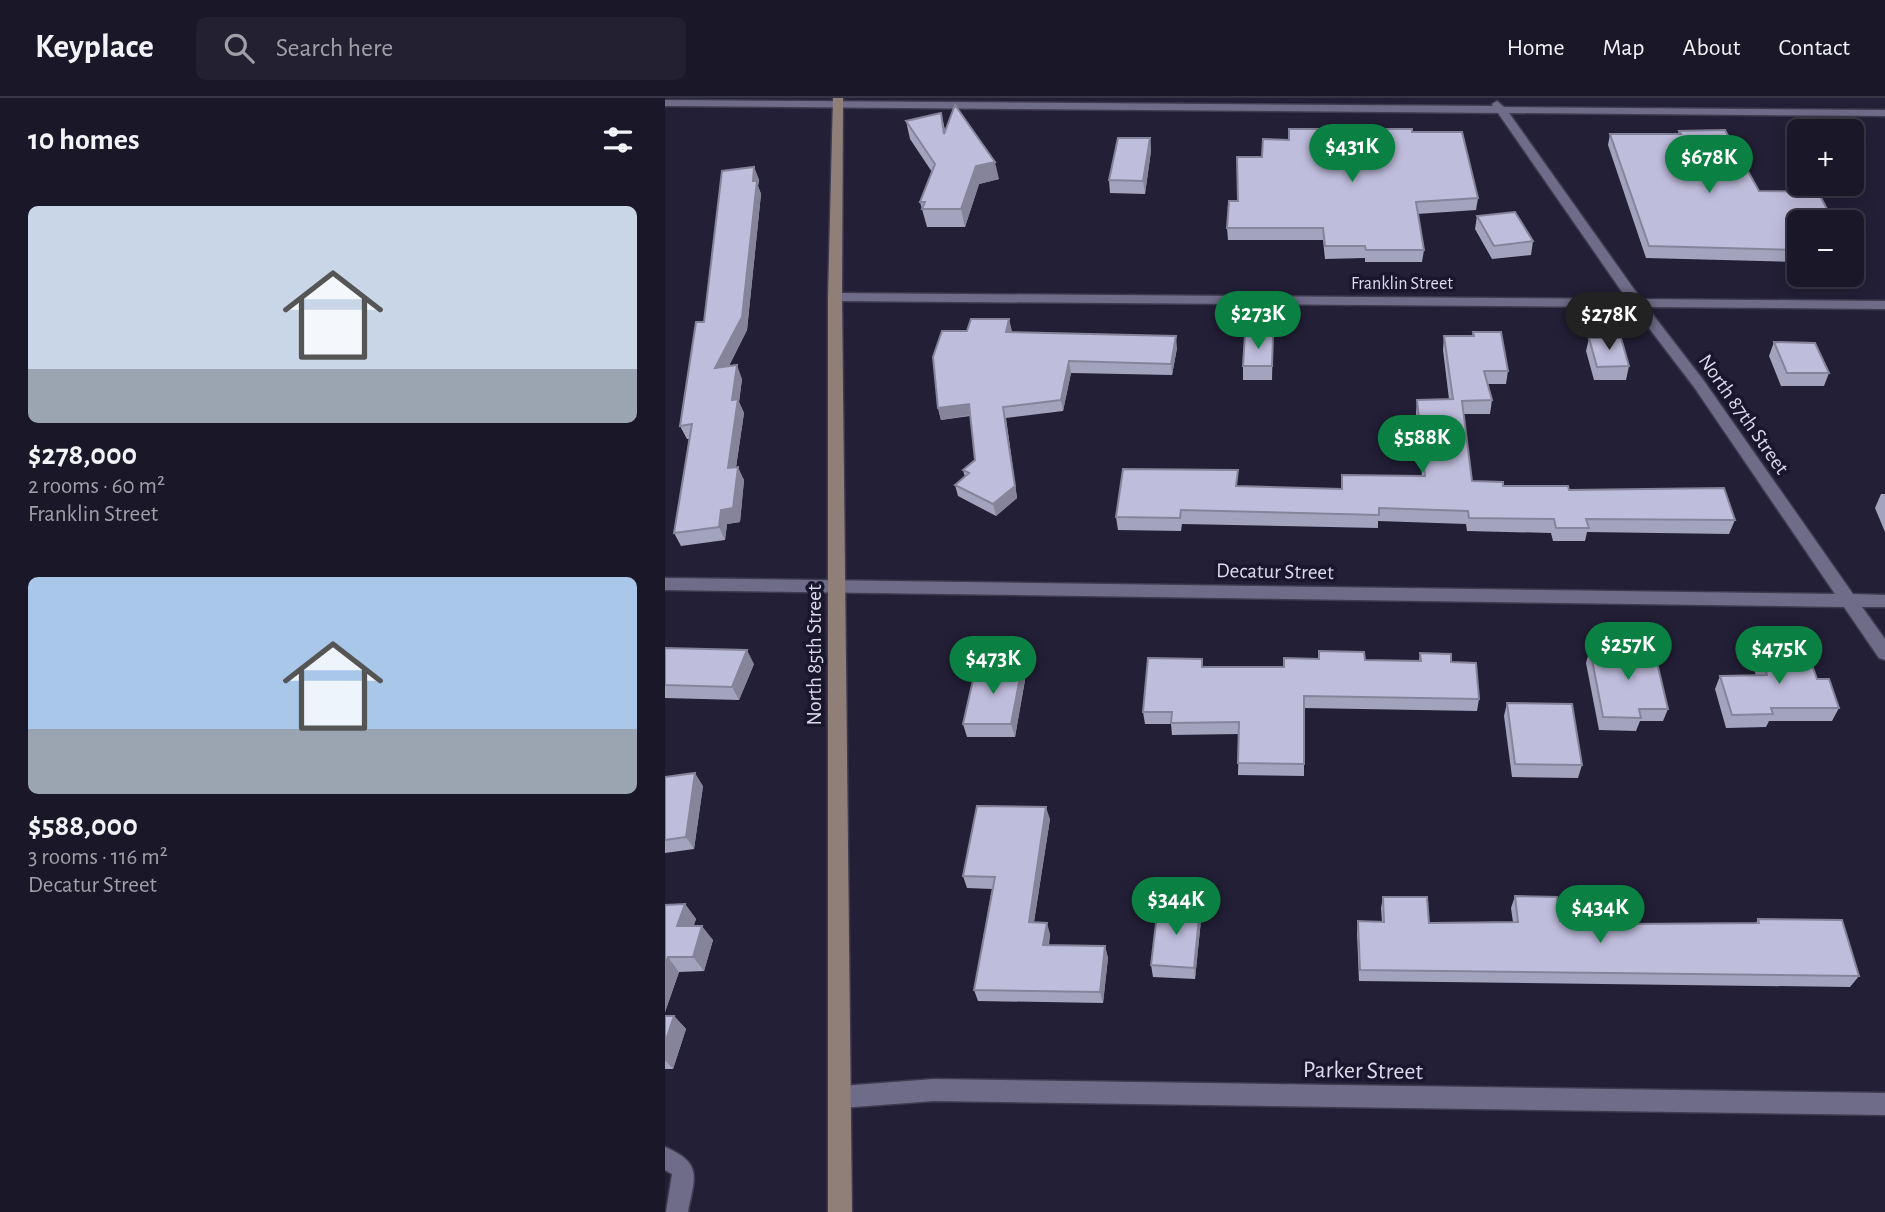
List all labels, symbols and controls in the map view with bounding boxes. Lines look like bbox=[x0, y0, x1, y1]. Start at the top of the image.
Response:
search box bbox=[196, 17, 686, 80]
icon: search bbox=[220, 29, 258, 67]
text: Keyplace bbox=[35, 31, 154, 64]
text: Search here bbox=[276, 35, 393, 61]
text: Home bbox=[1507, 36, 1565, 60]
text: Map bbox=[1603, 36, 1645, 60]
text: About bbox=[1683, 36, 1740, 60]
text: Contact bbox=[1778, 36, 1850, 60]
map controls bbox=[1787, 119, 1864, 287]
button: + bbox=[1787, 119, 1864, 196]
icon: filters bbox=[599, 121, 637, 159]
text: 10 homes bbox=[28, 125, 139, 155]
pin: $431K bbox=[1303, 125, 1401, 184]
text: $431K bbox=[1325, 135, 1379, 158]
pin: $678K bbox=[1660, 136, 1758, 195]
text: $678K bbox=[1681, 146, 1737, 169]
button: − bbox=[1787, 210, 1864, 287]
icon: home bbox=[270, 252, 396, 378]
street label: Franklin Street bbox=[1351, 275, 1453, 293]
pin: $273K bbox=[1209, 292, 1307, 351]
pin: $278K bbox=[1560, 292, 1658, 352]
text: $273K bbox=[1231, 302, 1285, 325]
text: $278K bbox=[1581, 303, 1637, 326]
street label: North 87th Street bbox=[1695, 350, 1793, 478]
pin: $588K bbox=[1373, 416, 1471, 475]
text: $588K bbox=[1394, 426, 1450, 449]
text: $278,000 bbox=[28, 440, 137, 470]
text: 2 rooms · 60 m² bbox=[28, 475, 165, 498]
text: Franklin Street bbox=[28, 503, 158, 526]
street label: Decatur Street bbox=[1216, 560, 1334, 583]
street label: North 85th Street bbox=[804, 584, 825, 726]
pin: $257K bbox=[1579, 622, 1677, 682]
icon: home bbox=[270, 623, 396, 749]
pin: $475K bbox=[1730, 626, 1828, 686]
text: $257K bbox=[1601, 633, 1655, 656]
pin: $473K bbox=[944, 636, 1042, 696]
text: $475K bbox=[1751, 637, 1807, 660]
text: $473K bbox=[965, 647, 1021, 670]
text: $588,000 bbox=[28, 811, 138, 841]
text: 3 rooms · 116 m² bbox=[28, 846, 168, 869]
text: Decatur Street bbox=[28, 874, 157, 897]
pin: $344K bbox=[1127, 878, 1225, 937]
pin: $434K bbox=[1551, 886, 1649, 945]
text: $344K bbox=[1148, 888, 1204, 911]
text: $434K bbox=[1572, 896, 1628, 919]
street label: Parker Street bbox=[1303, 1058, 1424, 1084]

